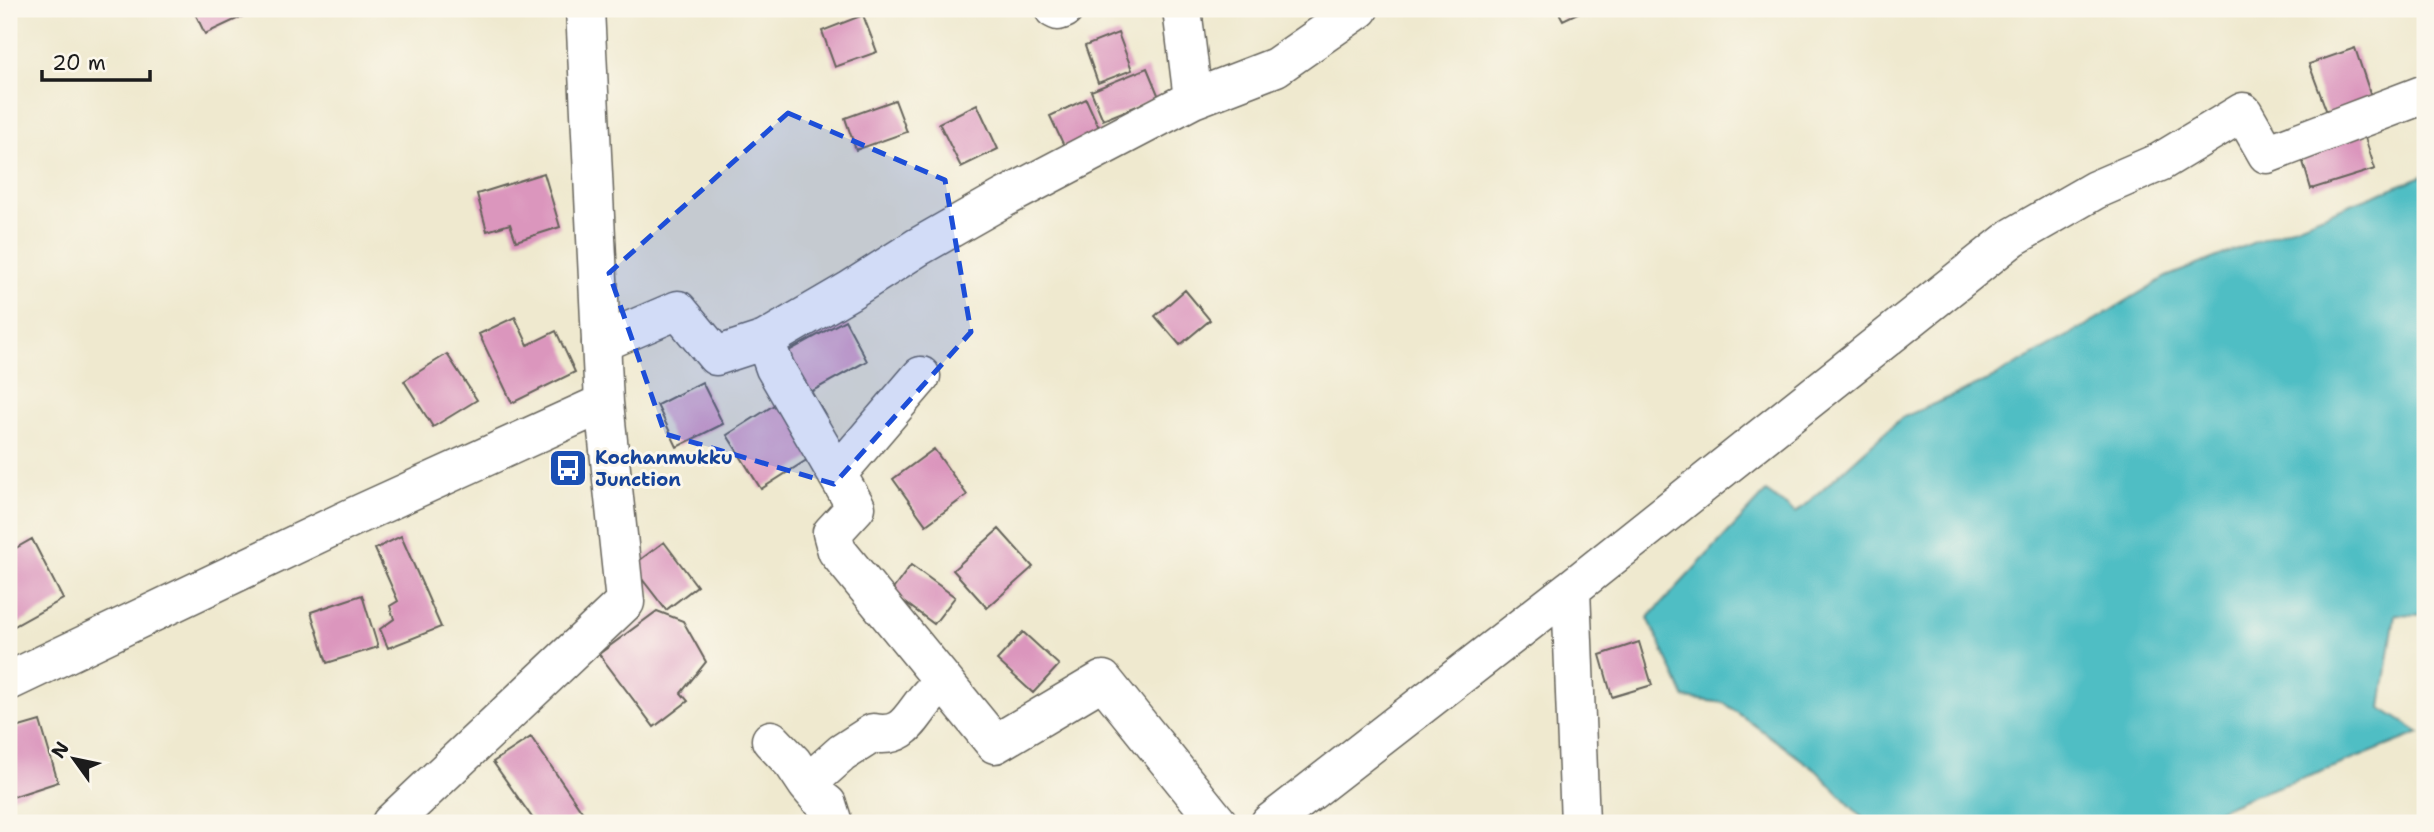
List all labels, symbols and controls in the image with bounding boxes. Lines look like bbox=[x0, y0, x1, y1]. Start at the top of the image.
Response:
scale bar bbox=[42, 38, 150, 82]
text: 20 m bbox=[52, 49, 106, 77]
place label: Kochanmukku Junction bbox=[595, 445, 733, 492]
bus stop icon: Kochanmukku Junction bbox=[547, 447, 589, 489]
north arrow bbox=[38, 724, 108, 794]
text: N bbox=[46, 737, 75, 763]

